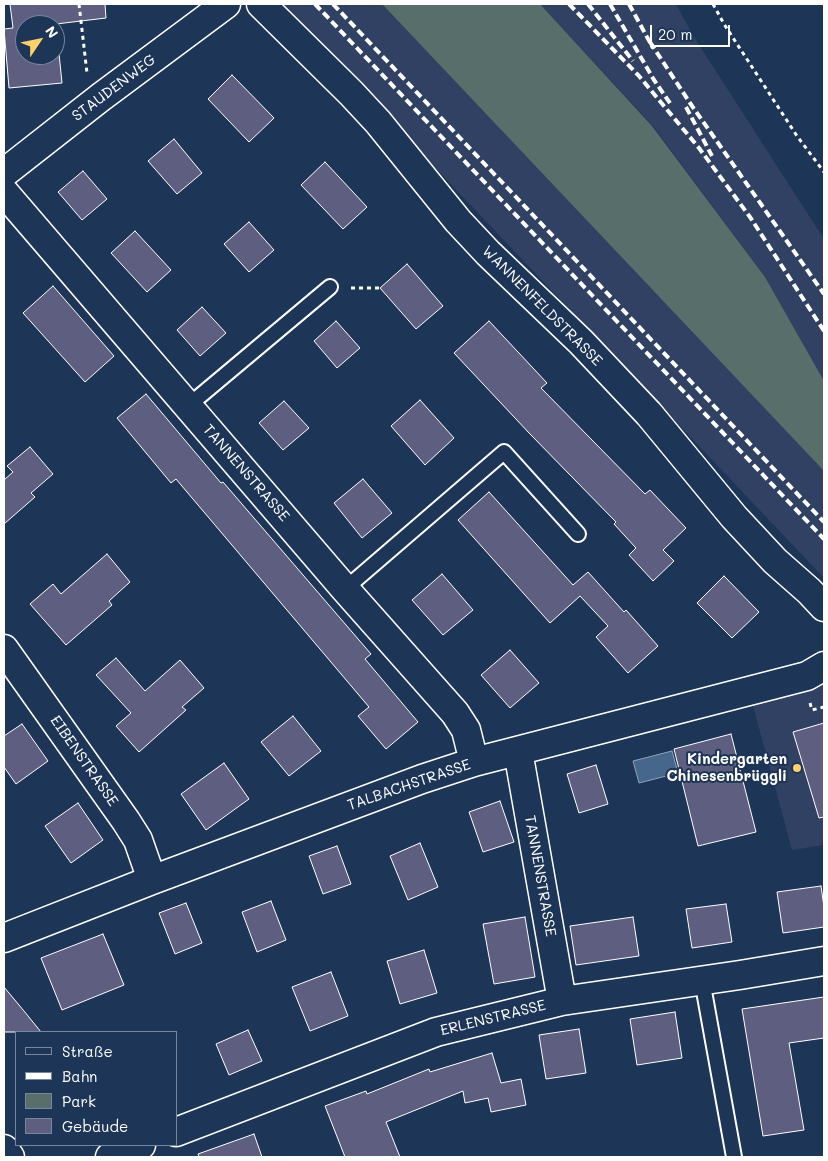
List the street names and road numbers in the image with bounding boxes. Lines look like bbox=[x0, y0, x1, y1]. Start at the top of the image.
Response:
street label: STAUDENWEG bbox=[69, 51, 159, 125]
street label: WANNENFELDSTRASSE bbox=[478, 242, 606, 370]
street label: TANNENSTRASSE bbox=[199, 421, 293, 525]
street label: EIBENSTRASSE bbox=[46, 712, 122, 810]
street label: TALBACHSTRASSE bbox=[345, 755, 473, 815]
street label: TANNENSTRASSE bbox=[520, 814, 560, 938]
street label: ERLENSTRASSE bbox=[438, 996, 548, 1040]

